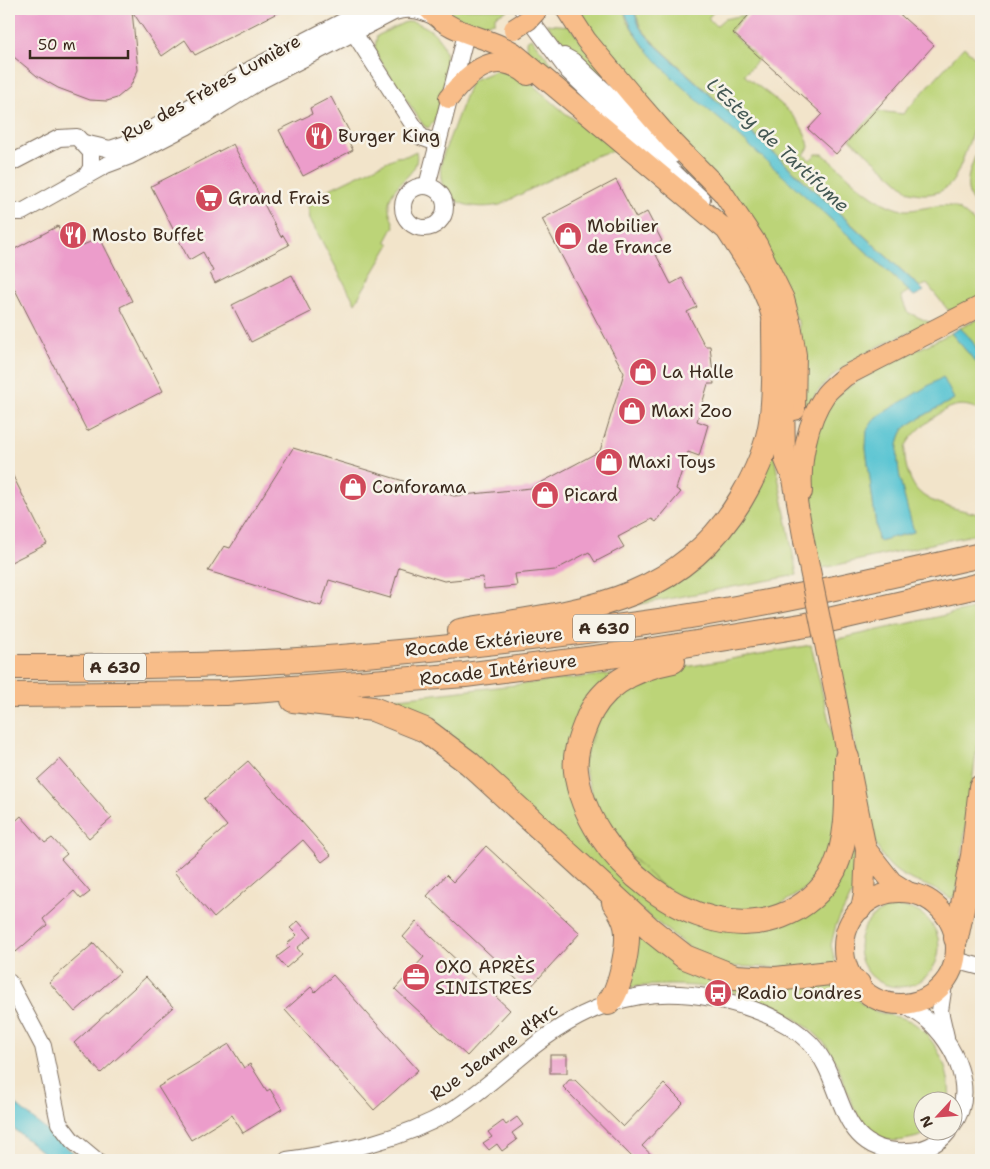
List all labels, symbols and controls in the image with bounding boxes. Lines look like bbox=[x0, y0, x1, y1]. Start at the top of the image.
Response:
scale bar bbox=[30, 28, 128, 60]
street label: Rue des Frères Lumière bbox=[117, 29, 305, 147]
text: 50 m bbox=[38, 35, 76, 55]
water label: L'Estey de Tartifume bbox=[701, 72, 855, 218]
restaurant icon: Burger King bbox=[304, 121, 334, 151]
place label: Burger King bbox=[338, 124, 440, 148]
supermarket icon: Grand Frais bbox=[194, 183, 224, 213]
place label: Grand Frais bbox=[228, 186, 330, 210]
place label: Mobilier de France bbox=[587, 214, 672, 259]
restaurant icon: Mosto Buffet bbox=[58, 220, 88, 250]
shop icon: Mobilier de France bbox=[553, 221, 583, 251]
place label: Mosto Buffet bbox=[92, 223, 204, 247]
shop icon: La Halle bbox=[628, 357, 658, 387]
place label: La Halle bbox=[662, 360, 734, 384]
shop icon: Maxi Zoo bbox=[617, 396, 647, 426]
place label: Maxi Zoo bbox=[651, 399, 732, 423]
shop icon: Maxi Toys bbox=[594, 447, 624, 477]
place label: Maxi Toys bbox=[628, 450, 716, 474]
shop icon: Conforama bbox=[338, 472, 368, 502]
place label: Conforama bbox=[372, 475, 466, 499]
shop icon: Picard bbox=[530, 480, 560, 510]
place label: Picard bbox=[564, 483, 618, 507]
road number: A 630 bbox=[573, 614, 635, 641]
street label: Rocade Extérieure bbox=[404, 622, 564, 662]
street label: Rocade Intérieure bbox=[418, 648, 578, 692]
road number: A 630 bbox=[84, 654, 146, 680]
place label: OXO APRÈS SINISTRES bbox=[435, 955, 535, 1000]
office icon: OXO APRÈS SINISTRES bbox=[401, 962, 431, 992]
bus stop icon: Radio Londres bbox=[703, 978, 733, 1008]
place label: Radio Londres bbox=[737, 981, 862, 1005]
street label: Rue Jeanne d'Arc bbox=[425, 998, 563, 1106]
north arrow bbox=[912, 1092, 962, 1142]
text: N bbox=[916, 1113, 937, 1131]

